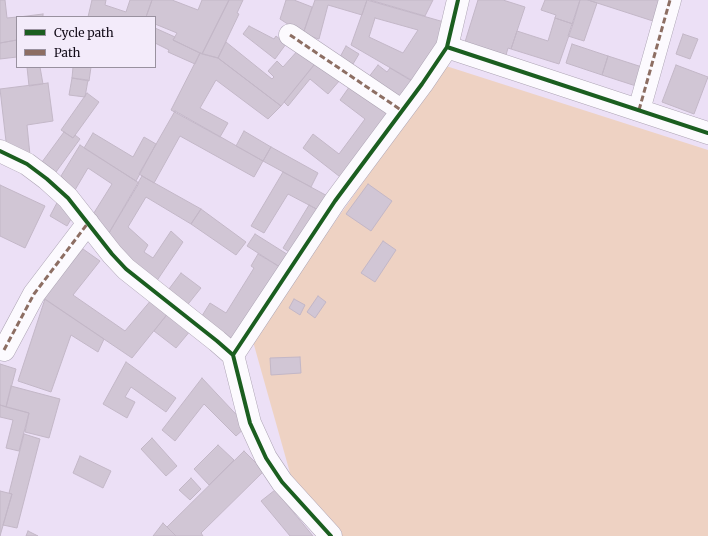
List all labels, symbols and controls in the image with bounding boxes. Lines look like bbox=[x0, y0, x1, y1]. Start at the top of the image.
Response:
legend bbox=[16, 16, 156, 68]
text: Cycle path bbox=[54, 25, 114, 40]
text: Path bbox=[54, 45, 80, 60]

